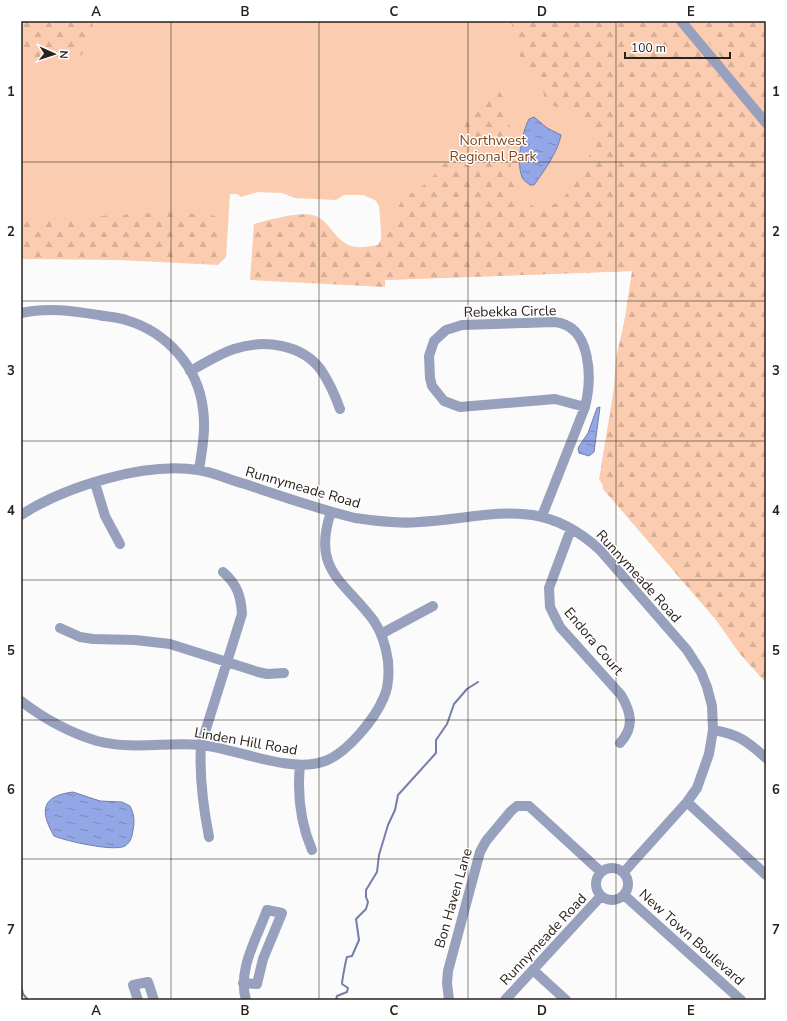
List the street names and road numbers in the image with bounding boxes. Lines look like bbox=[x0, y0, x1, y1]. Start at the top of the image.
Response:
street label: Rebekka Circle bbox=[463, 301, 557, 322]
street label: Runnymeade Road bbox=[243, 462, 363, 513]
street label: Runnymeade Road bbox=[592, 526, 685, 627]
street label: Endora Court bbox=[560, 603, 628, 679]
street label: Linden Hill Road bbox=[193, 723, 299, 760]
street label: Bon Haven Lane bbox=[430, 846, 477, 950]
street label: New Town Boulevard bbox=[635, 885, 748, 990]
street label: Runnymeade Road bbox=[496, 889, 591, 989]

